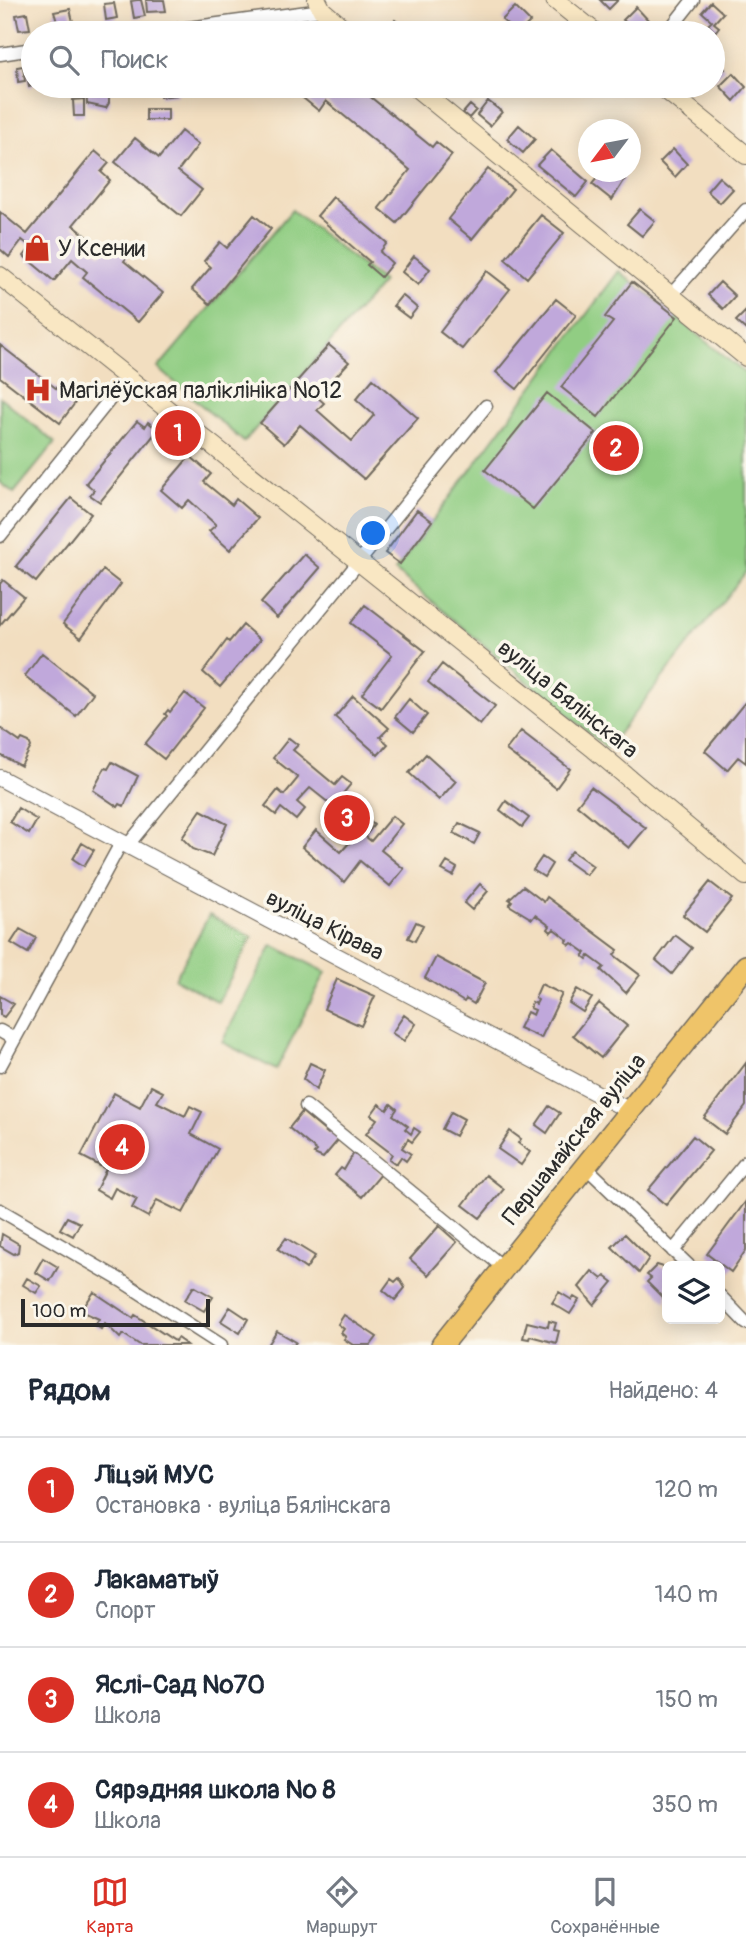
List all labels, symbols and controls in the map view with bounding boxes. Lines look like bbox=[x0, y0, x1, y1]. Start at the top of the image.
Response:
search box bbox=[21, 21, 725, 98]
icon: search bbox=[45, 41, 83, 79]
text: Поиск bbox=[101, 44, 169, 76]
north arrow bbox=[578, 119, 641, 182]
shop icon: У Ксении bbox=[22, 233, 52, 263]
place label: У Ксении bbox=[58, 234, 145, 263]
hospital icon: Магілёўская паліклініка №12 bbox=[23, 375, 53, 405]
place label: Магілёўская паліклініка №12 bbox=[59, 376, 342, 405]
pin: 1 bbox=[155, 407, 201, 459]
pin: 2 bbox=[593, 422, 639, 474]
your location bbox=[356, 516, 390, 550]
street label: вуліца Бялінскага bbox=[492, 633, 644, 765]
pin: 3 bbox=[324, 792, 370, 844]
street label: вуліца Кірава bbox=[261, 883, 389, 967]
street label: Першамайская вуліца bbox=[496, 1047, 652, 1231]
pin: 4 bbox=[99, 1121, 145, 1173]
map controls bbox=[662, 1261, 725, 1324]
button: layers bbox=[662, 1261, 725, 1324]
scale bar bbox=[21, 1296, 210, 1328]
text: 100 m bbox=[32, 1299, 86, 1323]
text: Рядом bbox=[28, 1372, 111, 1409]
text: Найдено: 4 bbox=[608, 1376, 718, 1405]
text: Ліцэй МУС bbox=[95, 1459, 214, 1491]
text: 1 bbox=[47, 1475, 56, 1504]
text: 120 m bbox=[655, 1475, 718, 1504]
text: Остановка · вуліца Бялінскага bbox=[95, 1491, 391, 1520]
text: Лакаматыў bbox=[95, 1564, 218, 1596]
text: 2 bbox=[45, 1580, 57, 1609]
text: 140 m bbox=[655, 1580, 718, 1609]
text: Спорт bbox=[95, 1596, 156, 1625]
text: Яслі-Сад №70 bbox=[95, 1669, 265, 1701]
text: 3 bbox=[45, 1685, 57, 1714]
text: 150 m bbox=[655, 1685, 718, 1714]
text: Школа bbox=[95, 1701, 161, 1730]
text: Сярэдняя школа № 8 bbox=[95, 1774, 336, 1806]
text: 4 bbox=[44, 1790, 58, 1819]
text: 350 m bbox=[652, 1790, 718, 1819]
text: Школа bbox=[95, 1806, 161, 1835]
tab: Карта bbox=[86, 1873, 133, 1939]
tab: Маршрут bbox=[306, 1873, 378, 1939]
tab: Сохранённые bbox=[550, 1873, 660, 1939]

